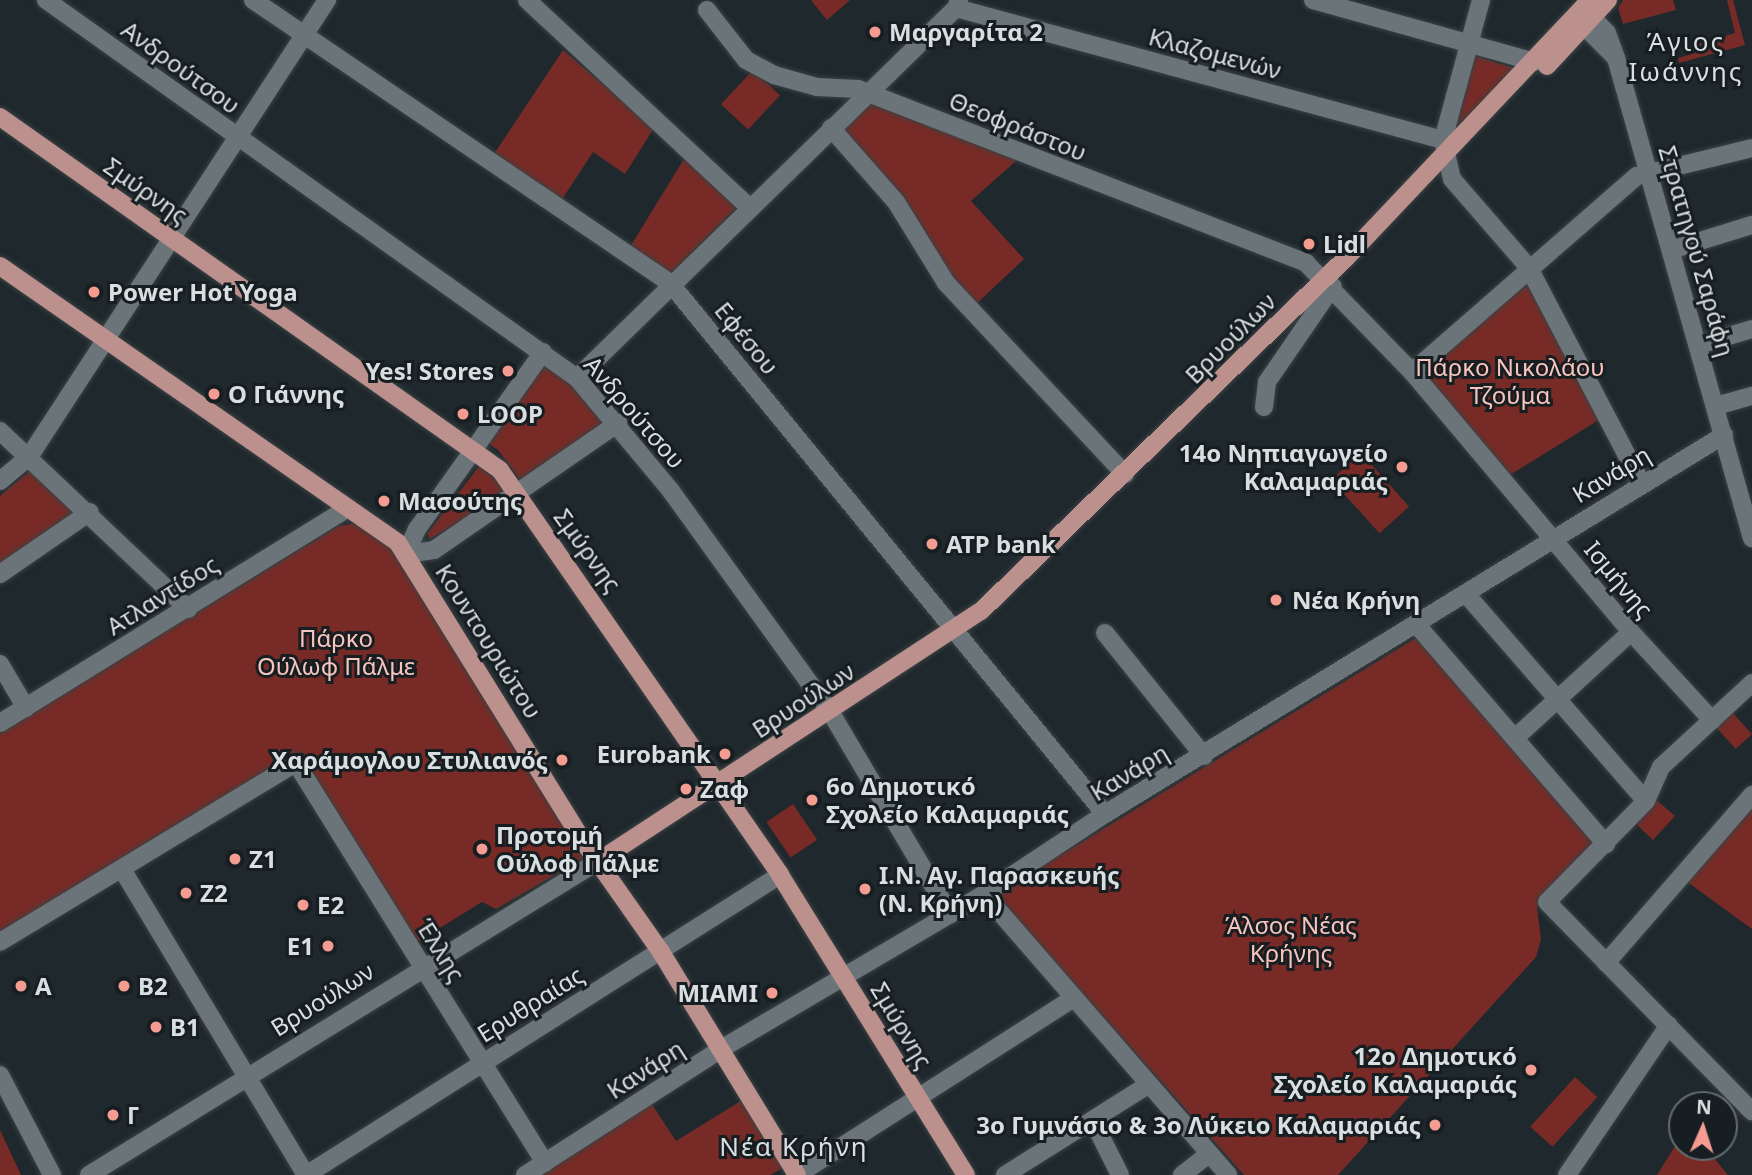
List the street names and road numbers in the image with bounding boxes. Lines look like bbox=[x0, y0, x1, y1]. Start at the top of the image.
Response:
street label: Ανδρούτσου bbox=[116, 14, 246, 120]
street label: Κλαζομενών bbox=[1146, 22, 1284, 84]
street label: Θεοφράστου bbox=[945, 85, 1091, 167]
street label: Στρατηγού Σαράφη bbox=[1653, 142, 1741, 360]
street label: Σμύρνης bbox=[99, 151, 193, 229]
street label: Βρυούλων bbox=[1179, 287, 1281, 389]
street label: Εφέσου bbox=[709, 296, 785, 380]
street label: Ανδρούτσου bbox=[579, 350, 691, 474]
street label: Κανάρη bbox=[1567, 440, 1655, 508]
street label: Σμύρνης bbox=[548, 503, 628, 597]
street label: Ισμήνης bbox=[1579, 535, 1659, 623]
street label: Ατλαντίδος bbox=[101, 549, 223, 641]
street label: Κουντουριώτου bbox=[430, 558, 548, 724]
street label: Βρυούλων bbox=[747, 656, 859, 744]
street label: Κανάρη bbox=[1085, 738, 1173, 806]
street label: Έλλης bbox=[411, 913, 471, 987]
street label: Βρυούλων bbox=[265, 956, 379, 1042]
street label: Ερυθραίας bbox=[472, 960, 588, 1048]
street label: Σμύρνης bbox=[865, 977, 939, 1073]
street label: Κανάρη bbox=[601, 1034, 689, 1104]

